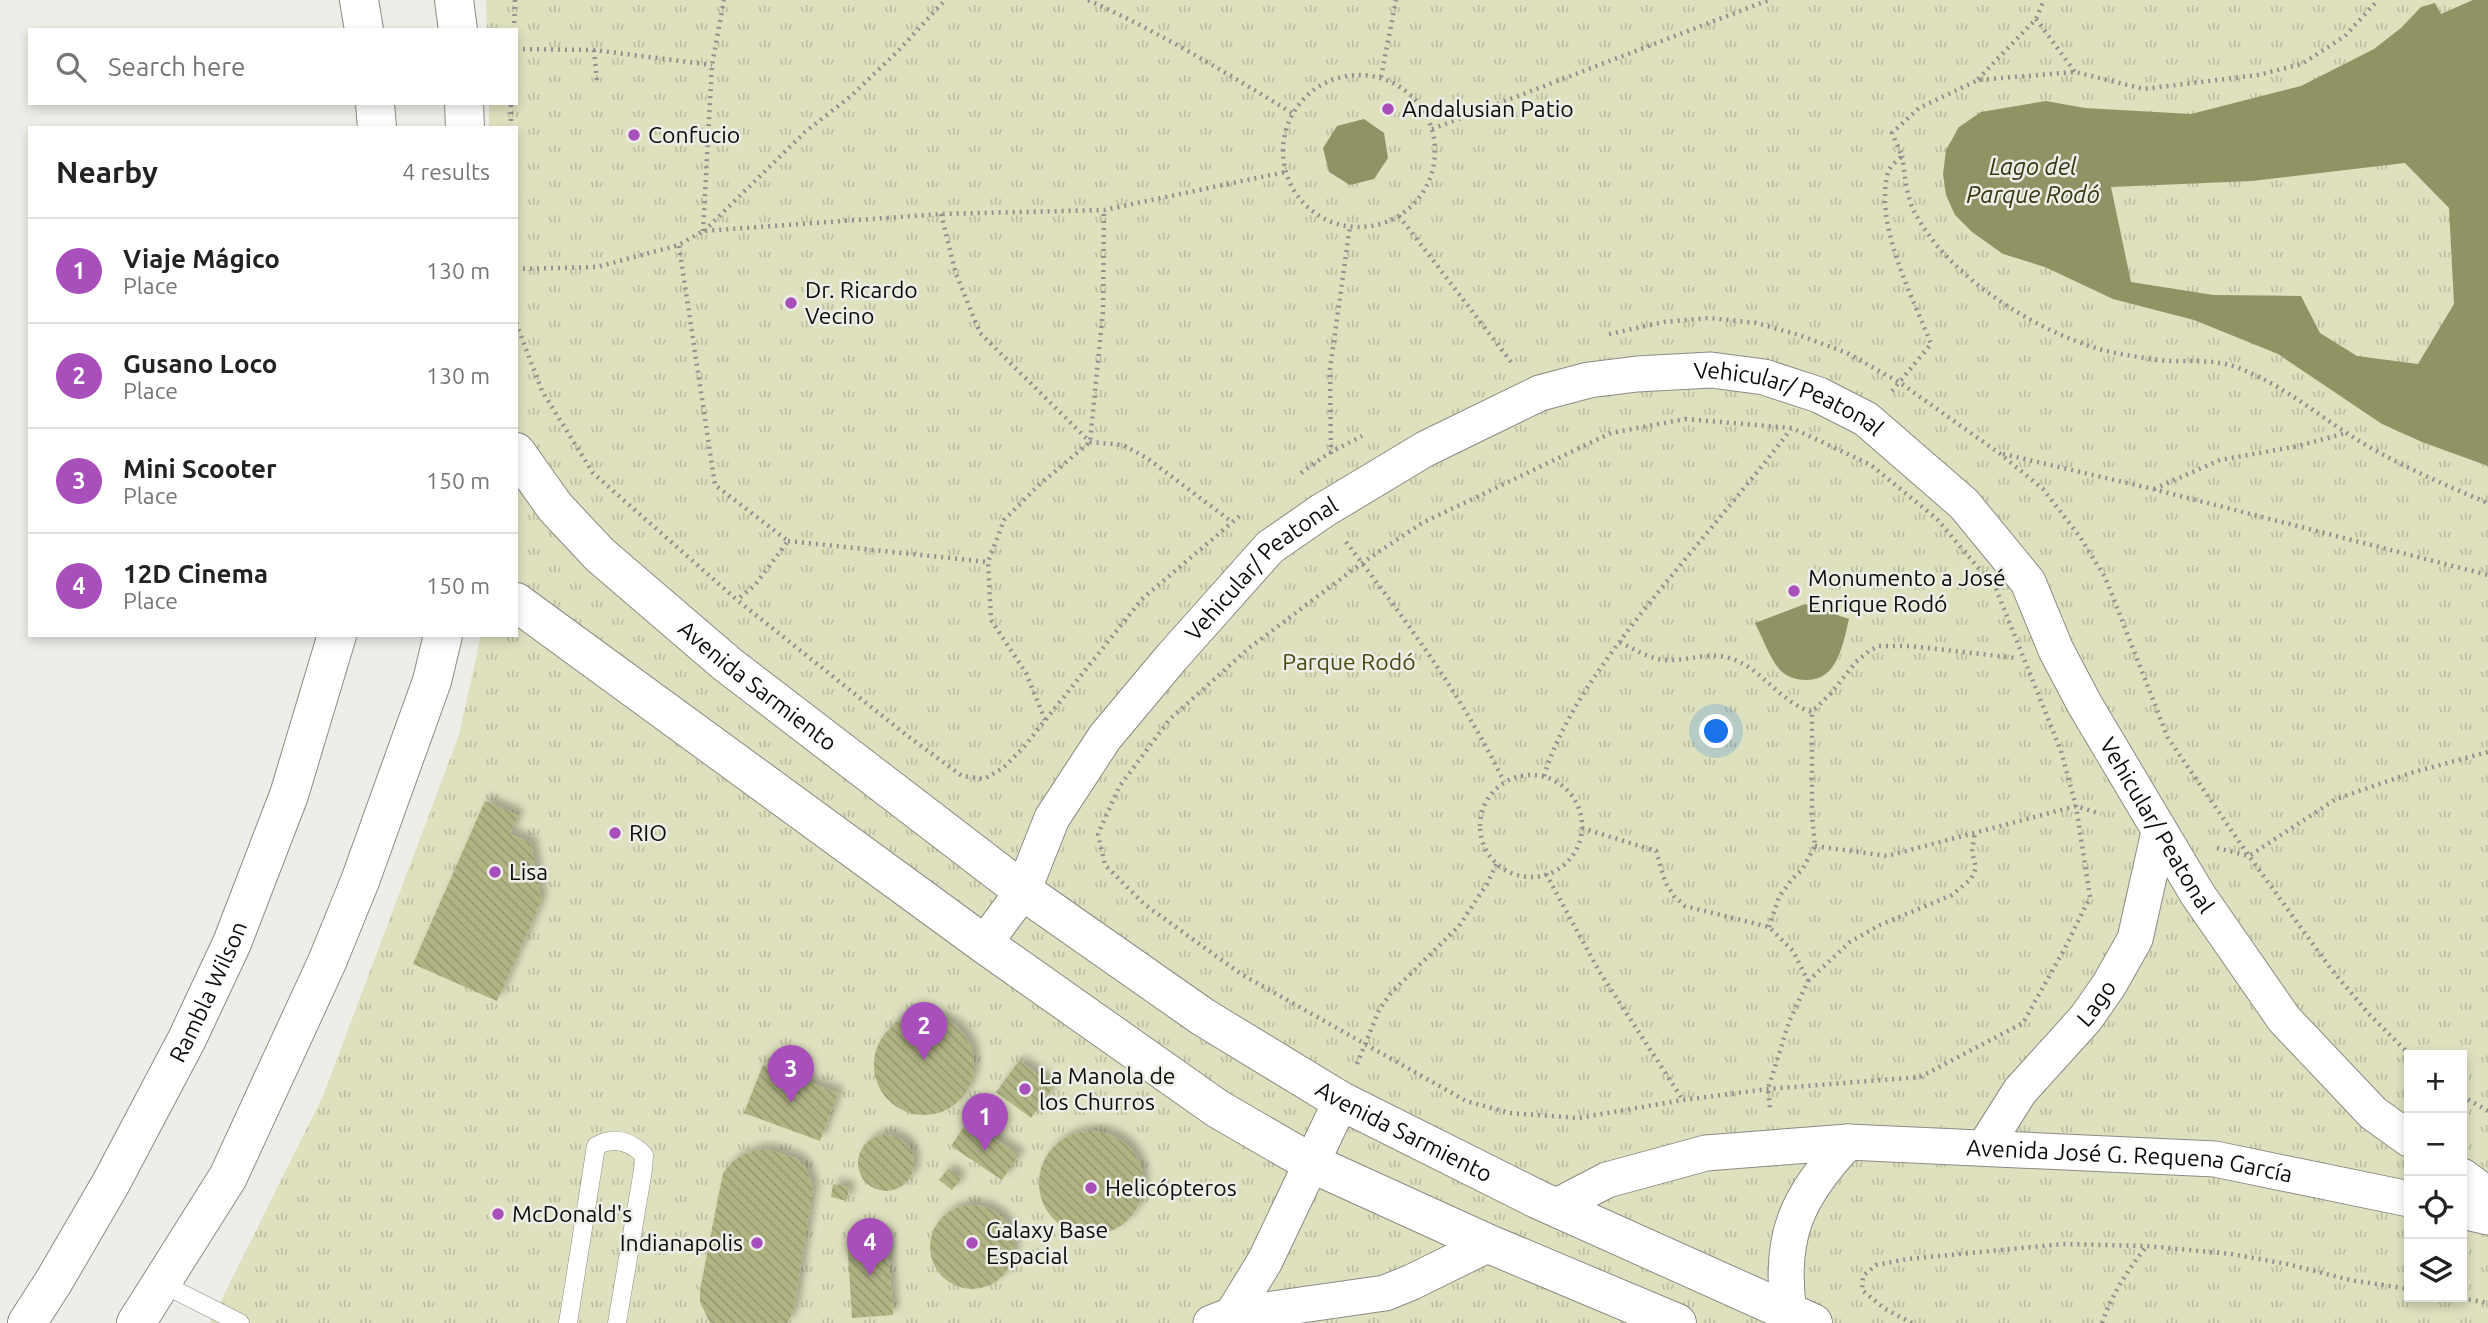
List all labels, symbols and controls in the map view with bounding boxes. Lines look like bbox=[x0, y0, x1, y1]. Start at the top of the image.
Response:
search box bbox=[28, 28, 518, 105]
icon: search bbox=[52, 48, 90, 86]
text: Search here bbox=[108, 52, 245, 81]
place label: Andalusian Patio bbox=[1402, 96, 1574, 121]
marker: Andalusian Patio bbox=[1380, 101, 1396, 117]
place label: Confucio bbox=[648, 122, 740, 147]
marker: Confucio bbox=[626, 127, 642, 143]
water label: Lago del Parque Rodó bbox=[1966, 153, 2100, 208]
text: Nearby bbox=[56, 155, 158, 189]
text: 4 results bbox=[402, 159, 490, 184]
text: Viaje Mágico bbox=[123, 244, 280, 273]
text: 1 bbox=[73, 258, 85, 283]
text: 130 m bbox=[426, 258, 490, 283]
text: Place bbox=[123, 273, 178, 298]
place label: Dr. Ricardo Vecino bbox=[805, 277, 918, 328]
marker: Dr. Ricardo Vecino bbox=[783, 295, 799, 311]
text: Gusano Loco bbox=[123, 349, 277, 378]
street label: Vehicular/ Peatonal bbox=[1693, 357, 1888, 440]
text: 2 bbox=[73, 363, 85, 388]
text: 130 m bbox=[426, 363, 490, 388]
text: Place bbox=[123, 378, 178, 403]
text: Mini Scooter bbox=[123, 454, 277, 483]
text: 3 bbox=[73, 468, 85, 493]
text: 150 m bbox=[426, 468, 490, 493]
text: Place bbox=[123, 483, 178, 508]
street label: Vehicular/ Peatonal bbox=[1180, 492, 1342, 645]
text: 12D Cinema bbox=[123, 559, 268, 588]
place label: Monumento a José Enrique Rodó bbox=[1808, 565, 2006, 616]
text: 4 bbox=[73, 573, 85, 598]
text: 150 m bbox=[426, 573, 490, 598]
marker: Monumento a José Enrique Rodó bbox=[1786, 583, 1802, 599]
text: Place bbox=[123, 588, 178, 613]
street label: Avenida Sarmiento bbox=[674, 615, 842, 755]
park label: Parque Rodó bbox=[1282, 649, 1416, 674]
your location bbox=[1699, 714, 1733, 748]
street label: Vehicular/ Peatonal bbox=[2095, 733, 2220, 918]
place label: RIO bbox=[629, 820, 667, 845]
marker: RIO bbox=[607, 825, 623, 841]
place label: Lisa bbox=[509, 859, 548, 884]
marker: Lisa bbox=[487, 864, 503, 880]
street label: Rambla Wilson bbox=[164, 918, 251, 1066]
street label: Lago bbox=[2072, 975, 2121, 1031]
pin: 2 bbox=[901, 1002, 947, 1060]
pin: 3 bbox=[768, 1045, 814, 1103]
map controls bbox=[2404, 1050, 2467, 1302]
button: + bbox=[2404, 1050, 2467, 1113]
place label: La Manola de los Churros bbox=[1039, 1063, 1176, 1114]
street label: Avenida Sarmiento bbox=[1312, 1076, 1496, 1187]
marker: La Manola de los Churros bbox=[1017, 1081, 1033, 1097]
pin: 1 bbox=[962, 1093, 1008, 1151]
button: − bbox=[2404, 1113, 2467, 1176]
street label: Avenida José G. Requena García bbox=[1966, 1134, 2295, 1187]
place label: Helicópteros bbox=[1105, 1175, 1237, 1200]
button: locate bbox=[2404, 1176, 2467, 1239]
marker: Helicópteros bbox=[1083, 1180, 1099, 1196]
place label: McDonald's bbox=[512, 1201, 632, 1226]
marker: McDonald's bbox=[490, 1206, 506, 1222]
place label: Galaxy Base Espacial bbox=[986, 1217, 1108, 1268]
pin: 4 bbox=[847, 1218, 893, 1276]
place label: Indianapolis bbox=[620, 1230, 743, 1255]
marker: Indianapolis bbox=[749, 1235, 765, 1251]
marker: Galaxy Base Espacial bbox=[964, 1235, 980, 1251]
button: layers bbox=[2404, 1239, 2467, 1302]

